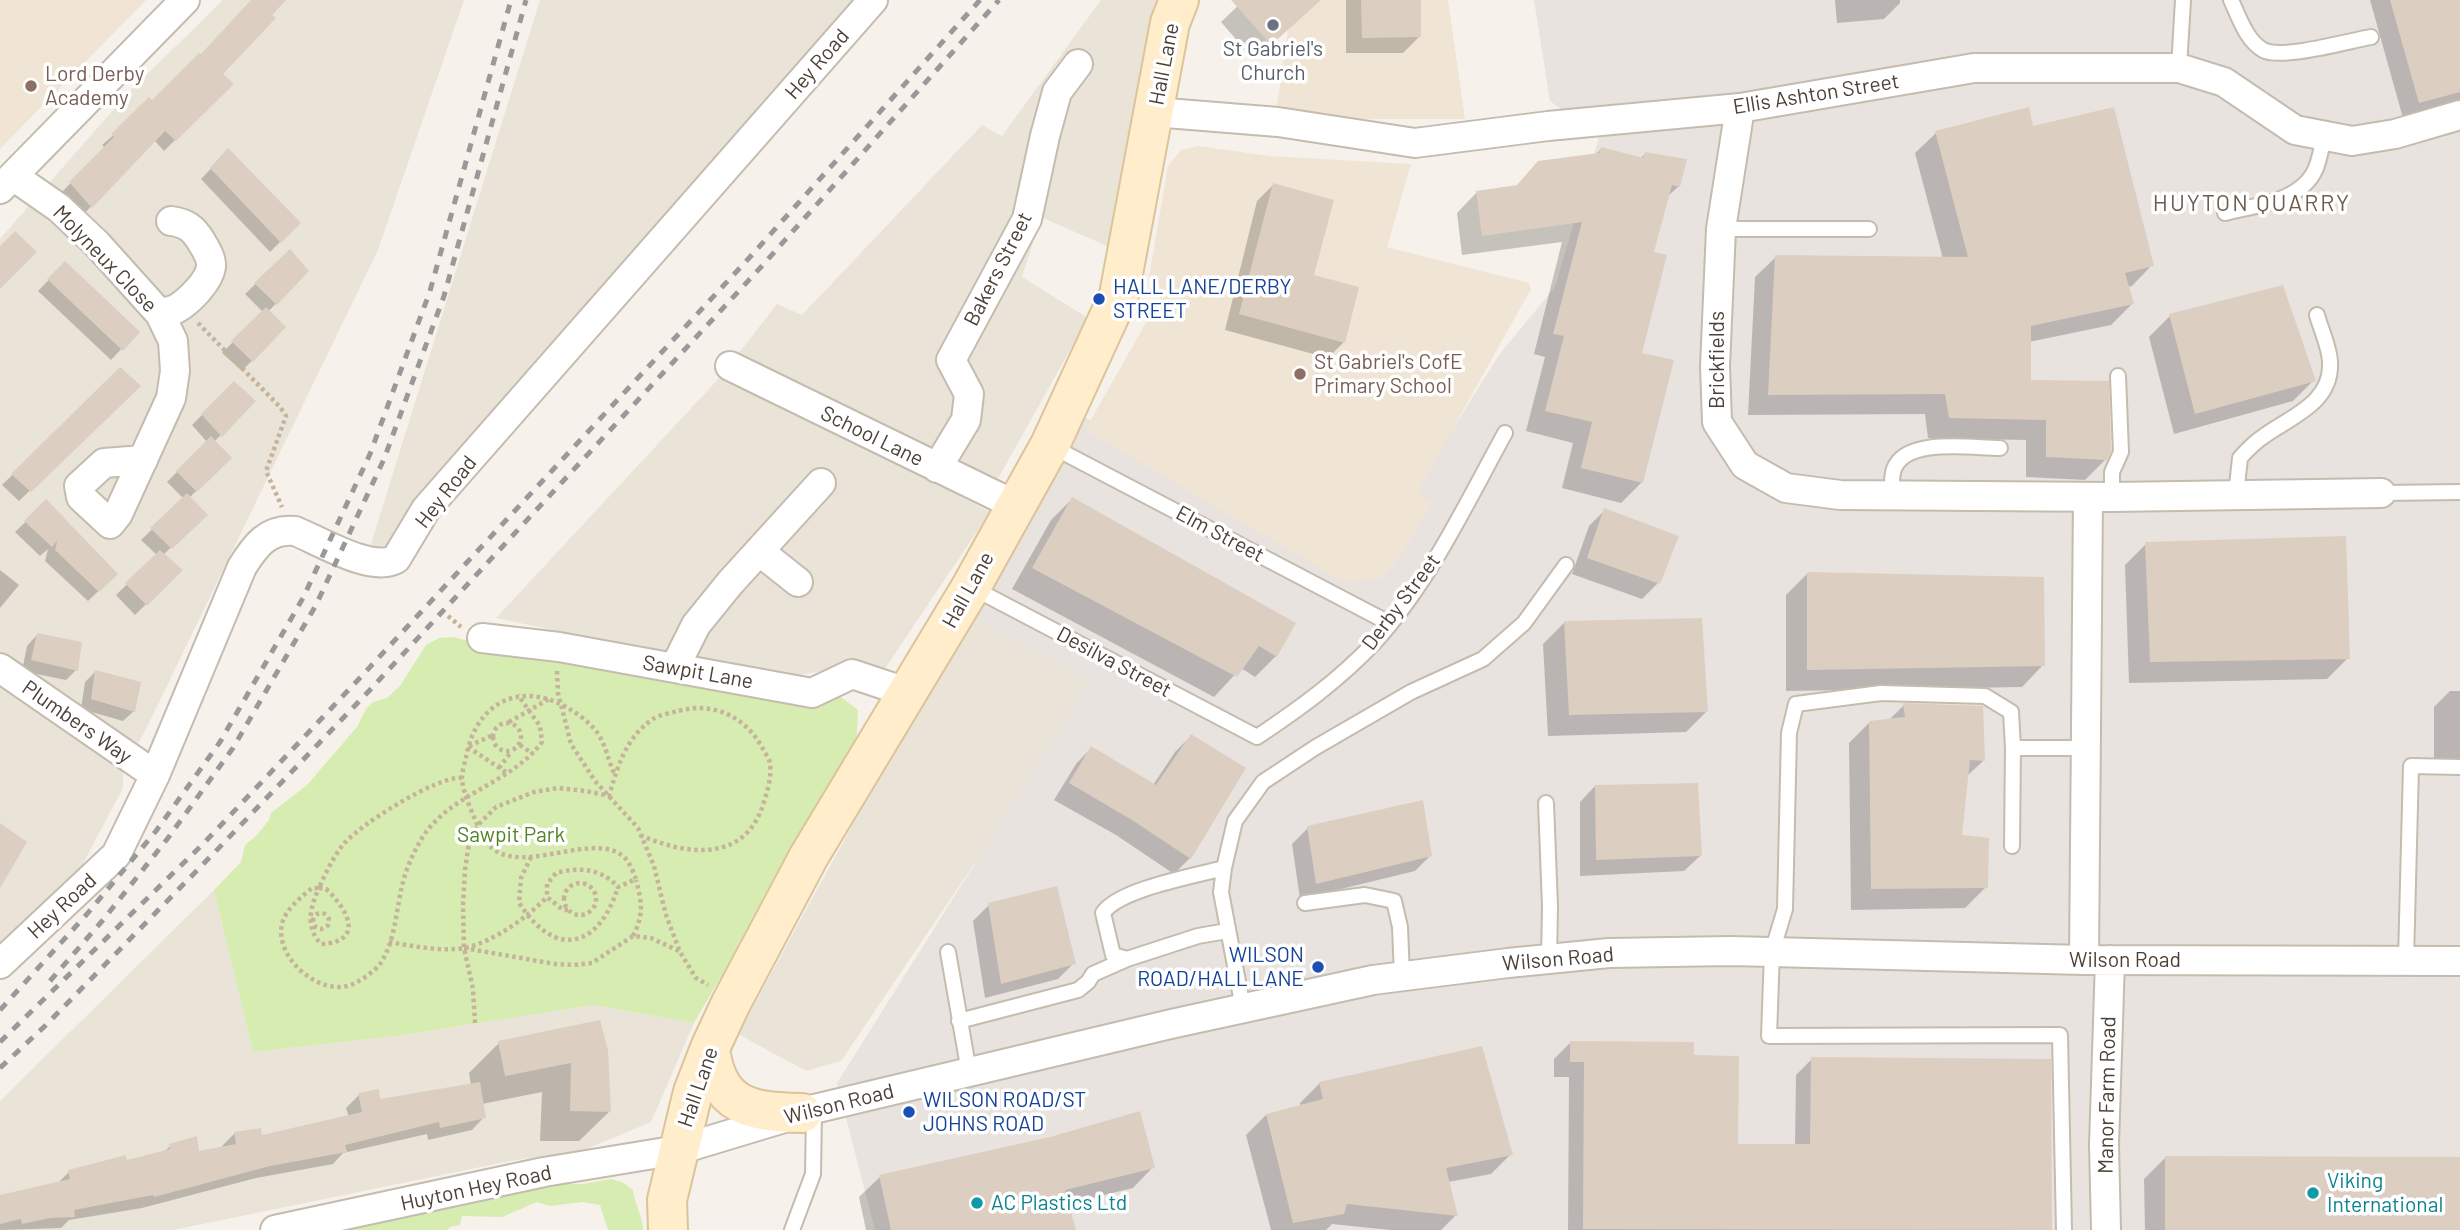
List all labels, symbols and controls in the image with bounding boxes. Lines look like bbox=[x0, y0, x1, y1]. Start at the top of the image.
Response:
marker: St Gabriel's Church bbox=[1265, 17, 1281, 33]
street label: Hall Lane bbox=[1144, 21, 1184, 107]
street label: Hey Road bbox=[780, 24, 854, 104]
place label: St Gabriel's Church bbox=[1223, 36, 1323, 86]
place label: Lord Derby Academy bbox=[45, 61, 144, 111]
street label: Ellis Ashton Street bbox=[1731, 68, 1901, 120]
marker: Lord Derby Academy bbox=[23, 78, 39, 94]
district label: HUYTON QUARRY bbox=[2154, 189, 2350, 217]
street label: Molyneux Close bbox=[48, 200, 162, 318]
street label: Bakers Street bbox=[959, 208, 1037, 330]
place label: HALL LANE/DERBY STREET bbox=[1113, 274, 1291, 324]
marker: HALL LANE/DERBY STREET bbox=[1091, 291, 1107, 307]
street label: Brickfields bbox=[1704, 311, 1730, 409]
place label: St Gabriel's CofE Primary School bbox=[1314, 349, 1463, 399]
marker: St Gabriel's CofE Primary School bbox=[1292, 366, 1308, 382]
street label: School Lane bbox=[816, 400, 928, 472]
street label: Hey Road bbox=[410, 451, 482, 533]
street label: Elm Street bbox=[1172, 500, 1268, 568]
street label: Hall Lane bbox=[937, 547, 999, 633]
street label: Derby Street bbox=[1357, 549, 1445, 655]
street label: Desilva Street bbox=[1052, 621, 1176, 703]
street label: Sawpit Lane bbox=[641, 650, 755, 694]
street label: Plumbers Way bbox=[17, 675, 137, 769]
park label: Sawpit Park bbox=[457, 822, 565, 848]
street label: Hey Road bbox=[22, 868, 102, 944]
place label: WILSON ROAD/HALL LANE bbox=[1137, 942, 1304, 992]
street label: Wilson Road bbox=[1501, 942, 1615, 976]
street label: Wilson Road bbox=[2069, 947, 2181, 973]
marker: WILSON ROAD/HALL LANE bbox=[1310, 959, 1326, 975]
street label: Manor Farm Road bbox=[2093, 1016, 2121, 1174]
street label: Hall Lane bbox=[673, 1043, 723, 1131]
street label: Wilson Road bbox=[782, 1078, 896, 1130]
place label: WILSON ROAD/ST JOHNS ROAD bbox=[923, 1087, 1086, 1137]
marker: WILSON ROAD/ST JOHNS ROAD bbox=[901, 1104, 917, 1120]
street label: Huyton Hey Road bbox=[398, 1160, 554, 1216]
place label: Viking International bbox=[2327, 1168, 2443, 1218]
marker: Viking International bbox=[2305, 1185, 2321, 1201]
place label: AC Plastics Ltd bbox=[991, 1190, 1127, 1216]
marker: AC Plastics Ltd bbox=[969, 1195, 985, 1211]

